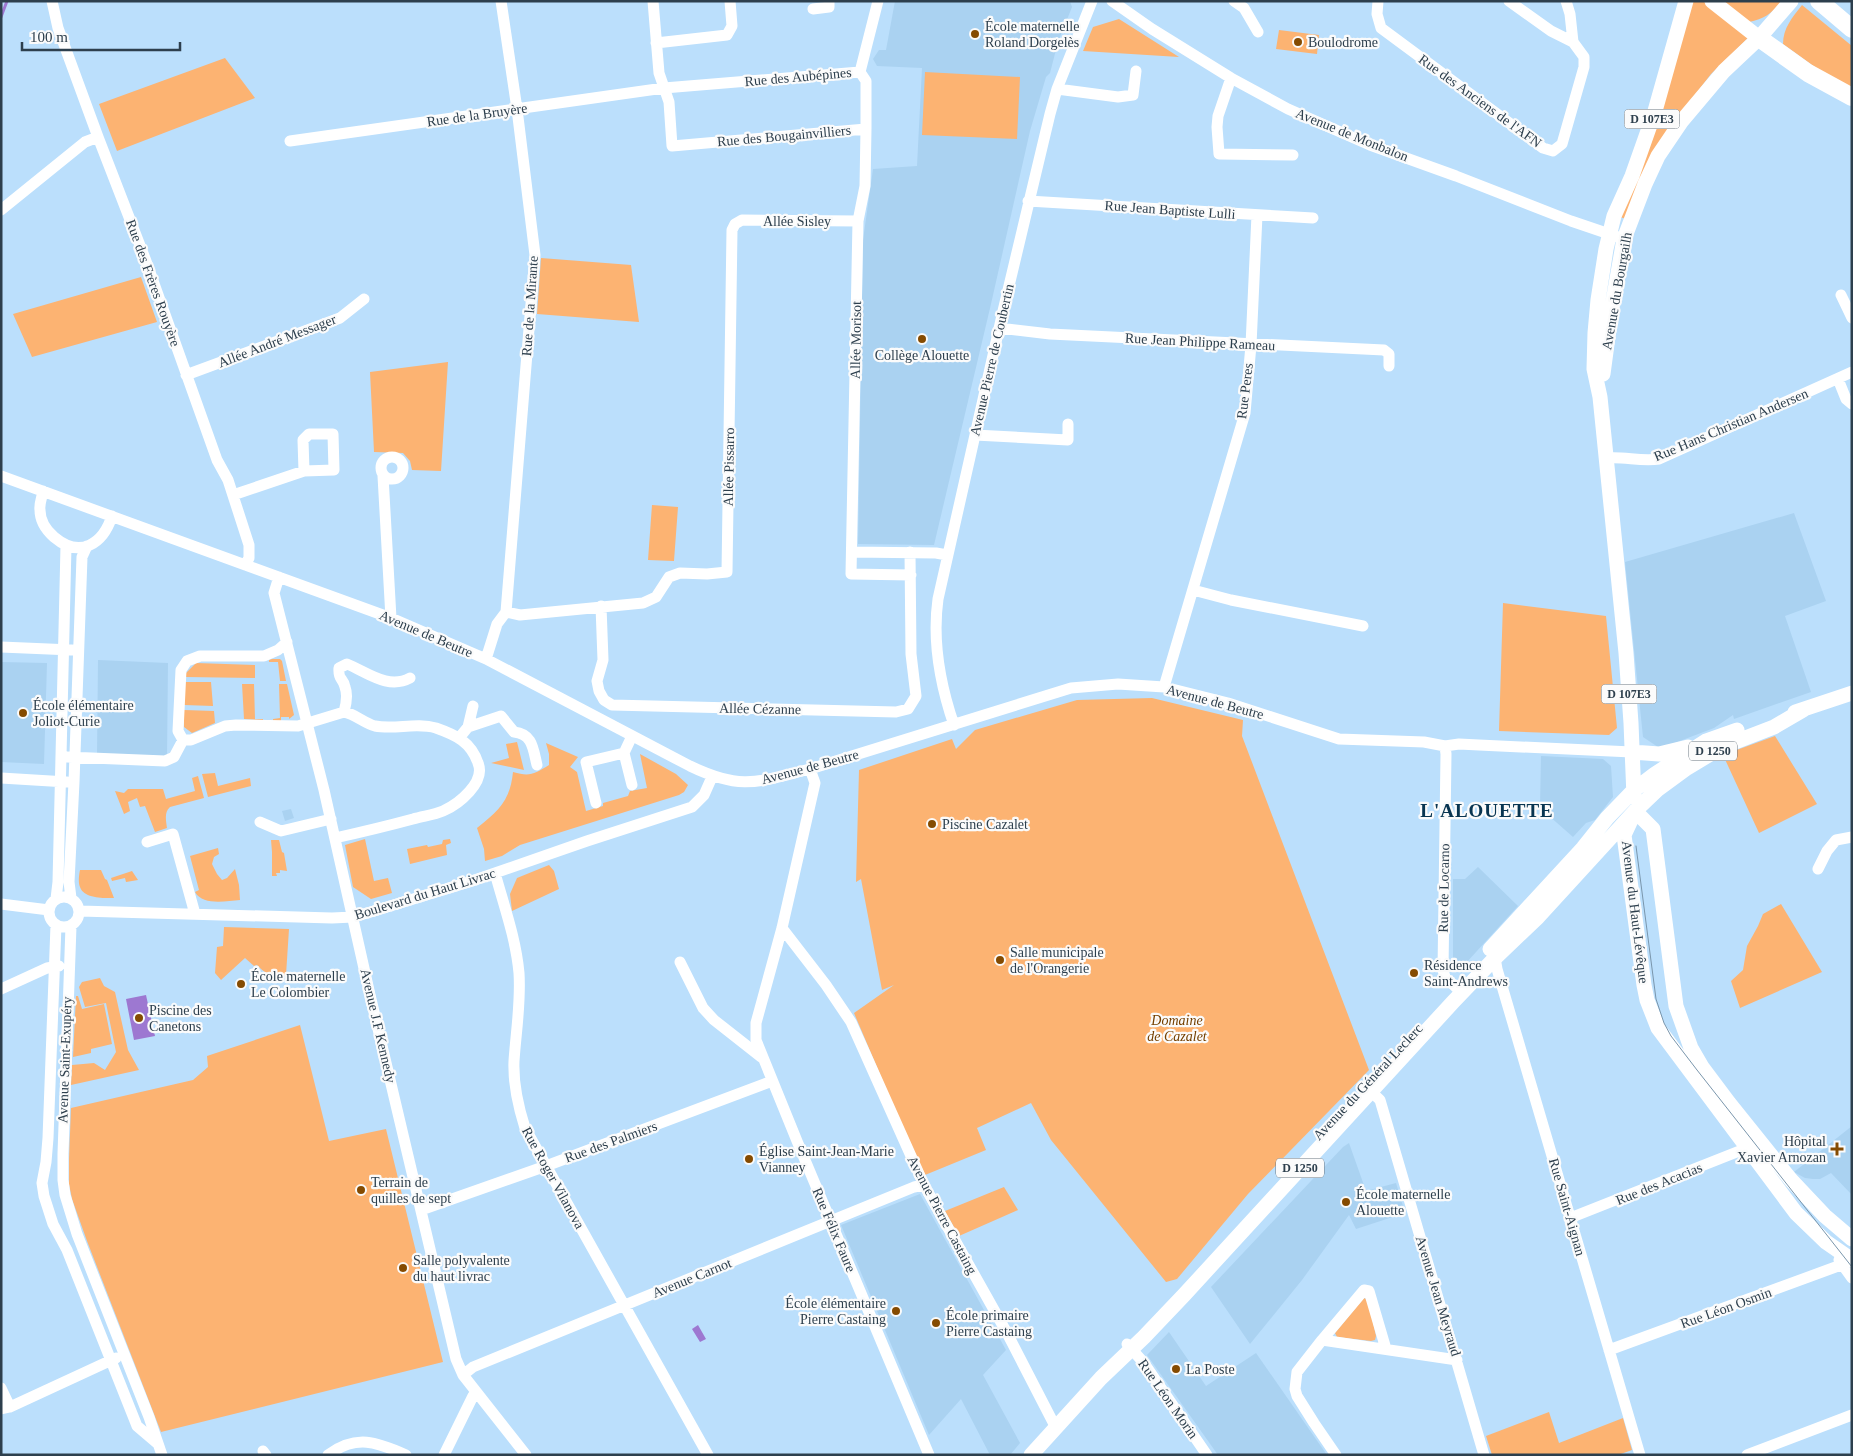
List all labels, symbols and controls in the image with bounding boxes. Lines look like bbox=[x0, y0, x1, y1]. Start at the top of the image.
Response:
place label: École maternelle Roland Dorgelès bbox=[985, 18, 1079, 50]
scale bar bbox=[22, 20, 180, 52]
marker: École maternelle Roland Dorgelès bbox=[969, 28, 981, 40]
text: 100 m bbox=[30, 29, 68, 45]
place label: Boulodrome bbox=[1308, 35, 1378, 50]
marker: Boulodrome bbox=[1292, 36, 1304, 48]
street label: Rue des Anciens de l'AFN bbox=[1416, 51, 1544, 151]
street label: Rue des Aubépines bbox=[744, 65, 852, 89]
street label: Rue de la Bruyère bbox=[426, 101, 528, 129]
street label: Avenue de Monbalon bbox=[1293, 106, 1411, 164]
road number: D 107E3 bbox=[1624, 110, 1680, 128]
street label: Rue des Bougainvilliers bbox=[716, 123, 852, 149]
street label: Rue Jean Baptiste Lulli bbox=[1104, 198, 1236, 222]
street label: Allée Sisley bbox=[763, 214, 831, 229]
street label: Rue des Frères Rouyère bbox=[123, 217, 183, 349]
street label: Avenue du Bourgailh bbox=[1599, 231, 1635, 351]
street label: Rue de la Mirante bbox=[519, 255, 541, 357]
street label: Avenue Pierre de Coubertin bbox=[967, 282, 1017, 438]
street label: Allée Morisot bbox=[848, 301, 864, 379]
street label: Allée André Messager bbox=[216, 311, 338, 370]
street label: Rue Jean Philippe Rameau bbox=[1124, 331, 1276, 353]
marker: Collège Alouette bbox=[916, 333, 928, 345]
place label: Collège Alouette bbox=[875, 348, 969, 363]
street label: Rue Peres bbox=[1234, 362, 1256, 420]
street label: Rue Hans Christian Andersen bbox=[1652, 386, 1810, 464]
street label: Allée Pissarro bbox=[721, 427, 737, 507]
street label: Avenue de Beutre bbox=[377, 608, 475, 660]
street label: Avenue de Beutre bbox=[1165, 682, 1265, 722]
road number: D 107E3 bbox=[1602, 684, 1656, 704]
place label: École élémentaire Joliot-Curie bbox=[33, 697, 134, 729]
street label: Allée Cézanne bbox=[719, 701, 801, 717]
marker: École élémentaire Joliot-Curie bbox=[17, 707, 29, 719]
road number: D 1250 bbox=[1689, 741, 1737, 760]
street label: Avenue de Beutre bbox=[760, 747, 860, 787]
district label: L'ALOUETTE bbox=[1420, 800, 1554, 821]
place label: Piscine Cazalet bbox=[942, 817, 1028, 832]
marker: Piscine Cazalet bbox=[926, 818, 938, 830]
street label: Avenue du Haut-Lévêque bbox=[1619, 840, 1651, 984]
street label: Rue de Locarno bbox=[1436, 843, 1452, 933]
street label: Boulevard du Haut Livrac bbox=[353, 865, 497, 923]
place label: Salle municipale de l'Orangerie bbox=[1010, 945, 1104, 976]
marker: Salle municipale de l'Orangerie bbox=[994, 954, 1006, 966]
place label: Résidence Saint-Andrews bbox=[1424, 958, 1508, 989]
street label: Avenue J.F Kennedy bbox=[358, 967, 398, 1085]
marker: Résidence Saint-Andrews bbox=[1408, 967, 1420, 979]
place label: École maternelle Le Colombier bbox=[251, 968, 345, 1000]
marker: École maternelle Le Colombier bbox=[235, 978, 247, 990]
street label: Avenue Saint-Exupéry bbox=[55, 996, 75, 1124]
place label: Piscine des Canetons bbox=[149, 1003, 212, 1034]
marker: Piscine des Canetons bbox=[133, 1012, 145, 1024]
park label: Domaine de Cazalet bbox=[1147, 1013, 1208, 1044]
street label: Avenue du Général Leclerc bbox=[1310, 1021, 1426, 1143]
street label: Rue des Palmiers bbox=[563, 1118, 659, 1166]
street label: Rue Roger Vilanova bbox=[519, 1125, 588, 1232]
place label: Hôpital Xavier Arnozan bbox=[1737, 1134, 1826, 1165]
marker: Hôpital Xavier Arnozan bbox=[1830, 1142, 1844, 1156]
place label: Église Saint-Jean-Marie Vianney bbox=[759, 1143, 894, 1175]
marker: Église Saint-Jean-Marie Vianney bbox=[743, 1153, 755, 1165]
street label: Avenue Pierre Castaing bbox=[904, 1153, 980, 1277]
street label: Rue Saint-Aignan bbox=[1546, 1157, 1588, 1257]
road number: D 1250 bbox=[1276, 1158, 1324, 1178]
street label: Rue des Acacias bbox=[1614, 1160, 1704, 1208]
place label: Terrain de quilles de sept bbox=[371, 1175, 451, 1206]
marker: Terrain de quilles de sept bbox=[355, 1184, 367, 1196]
street label: Rue Félix Faure bbox=[809, 1186, 859, 1274]
place label: École maternelle Alouette bbox=[1356, 1186, 1450, 1218]
marker: École maternelle Alouette bbox=[1340, 1196, 1352, 1208]
street label: Avenue Jean Meyraud bbox=[1413, 1234, 1463, 1358]
place label: Salle polyvalente du haut livrac bbox=[413, 1253, 510, 1284]
street label: Avenue Carnot bbox=[650, 1255, 734, 1301]
marker: Salle polyvalente du haut livrac bbox=[397, 1262, 409, 1274]
street label: Rue Léon Osmin bbox=[1678, 1285, 1774, 1331]
place label: École élémentaire Pierre Castaing bbox=[785, 1295, 886, 1327]
marker: École élémentaire Pierre Castaing bbox=[890, 1305, 902, 1317]
place label: École primaire Pierre Castaing bbox=[946, 1307, 1032, 1339]
marker: École primaire Pierre Castaing bbox=[930, 1317, 942, 1329]
street label: Rue Léon Morin bbox=[1135, 1356, 1201, 1442]
place label: La Poste bbox=[1186, 1362, 1235, 1377]
marker: La Poste bbox=[1170, 1363, 1182, 1375]

